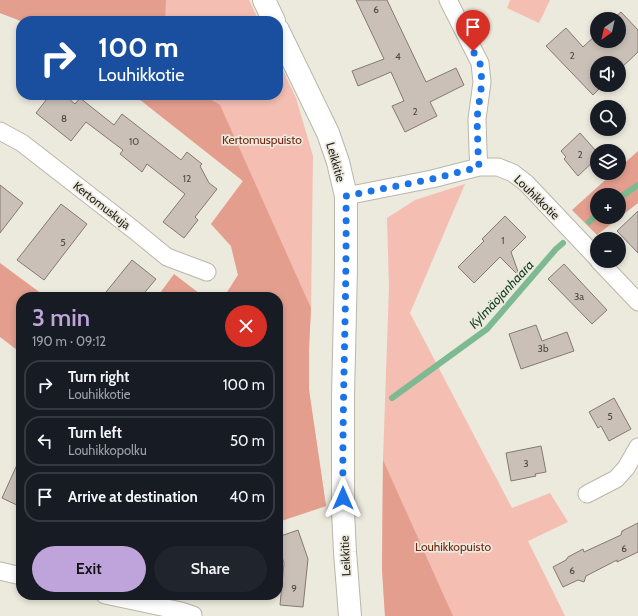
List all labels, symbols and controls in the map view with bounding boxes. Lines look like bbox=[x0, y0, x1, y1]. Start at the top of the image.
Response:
house number: 6 bbox=[373, 3, 379, 16]
pin bbox=[456, 10, 490, 51]
north arrow bbox=[590, 12, 626, 48]
map controls bbox=[590, 12, 626, 268]
icon: arrive bbox=[462, 16, 484, 38]
text: 100 m bbox=[98, 30, 179, 64]
icon: right bbox=[32, 32, 84, 84]
house number: 2 bbox=[569, 49, 575, 62]
house number: 4 bbox=[395, 50, 401, 63]
button: sound bbox=[590, 56, 626, 92]
text: Louhikkotie bbox=[98, 64, 184, 86]
button: search bbox=[590, 100, 626, 136]
house number: 2 bbox=[412, 105, 418, 118]
house number: 8 bbox=[61, 112, 67, 125]
park label: Kertomuspuisto bbox=[222, 132, 302, 147]
house number: 10 bbox=[129, 135, 139, 148]
street label: Leikkitie bbox=[323, 140, 349, 184]
button: layers bbox=[590, 144, 626, 180]
house number: 2 bbox=[577, 148, 583, 161]
house number: 12 bbox=[183, 172, 191, 185]
street label: Louhikkotie bbox=[511, 172, 563, 222]
street label: Kertomuskuja bbox=[70, 178, 134, 232]
button: + bbox=[590, 188, 626, 224]
button: − bbox=[590, 232, 626, 268]
house number: 1 bbox=[501, 234, 505, 247]
house number: 5 bbox=[60, 236, 66, 249]
water label: Kylmäojanhaara bbox=[465, 256, 537, 332]
house number: 3a bbox=[574, 290, 584, 303]
text: 3 min bbox=[32, 303, 90, 332]
button: close bbox=[225, 305, 267, 347]
text: 190 m · 09:12 bbox=[32, 333, 106, 349]
house number: 3b bbox=[538, 342, 549, 355]
text: Turn right bbox=[68, 368, 129, 386]
icon: right bbox=[34, 374, 56, 396]
text: 100 m bbox=[223, 376, 265, 394]
text: Louhikkotie bbox=[68, 386, 130, 402]
house number: 5 bbox=[607, 410, 613, 423]
text: Turn left bbox=[68, 424, 122, 442]
icon: left bbox=[34, 430, 56, 452]
text: 50 m bbox=[230, 432, 265, 450]
text: Louhikkopolku bbox=[68, 442, 147, 458]
house number: 3 bbox=[523, 457, 529, 470]
position arrow bbox=[322, 477, 364, 519]
icon: arrive bbox=[34, 486, 56, 508]
text: Arrive at destination bbox=[68, 488, 198, 506]
text: 40 m bbox=[229, 488, 265, 506]
street label: Leikkitie bbox=[336, 535, 354, 577]
park label: Louhikkopuisto bbox=[415, 539, 491, 554]
house number: 6 bbox=[621, 542, 627, 555]
button: Exit bbox=[32, 546, 146, 592]
button: Share bbox=[154, 546, 267, 592]
house number: 6 bbox=[569, 564, 575, 577]
house number: 9 bbox=[291, 582, 297, 595]

